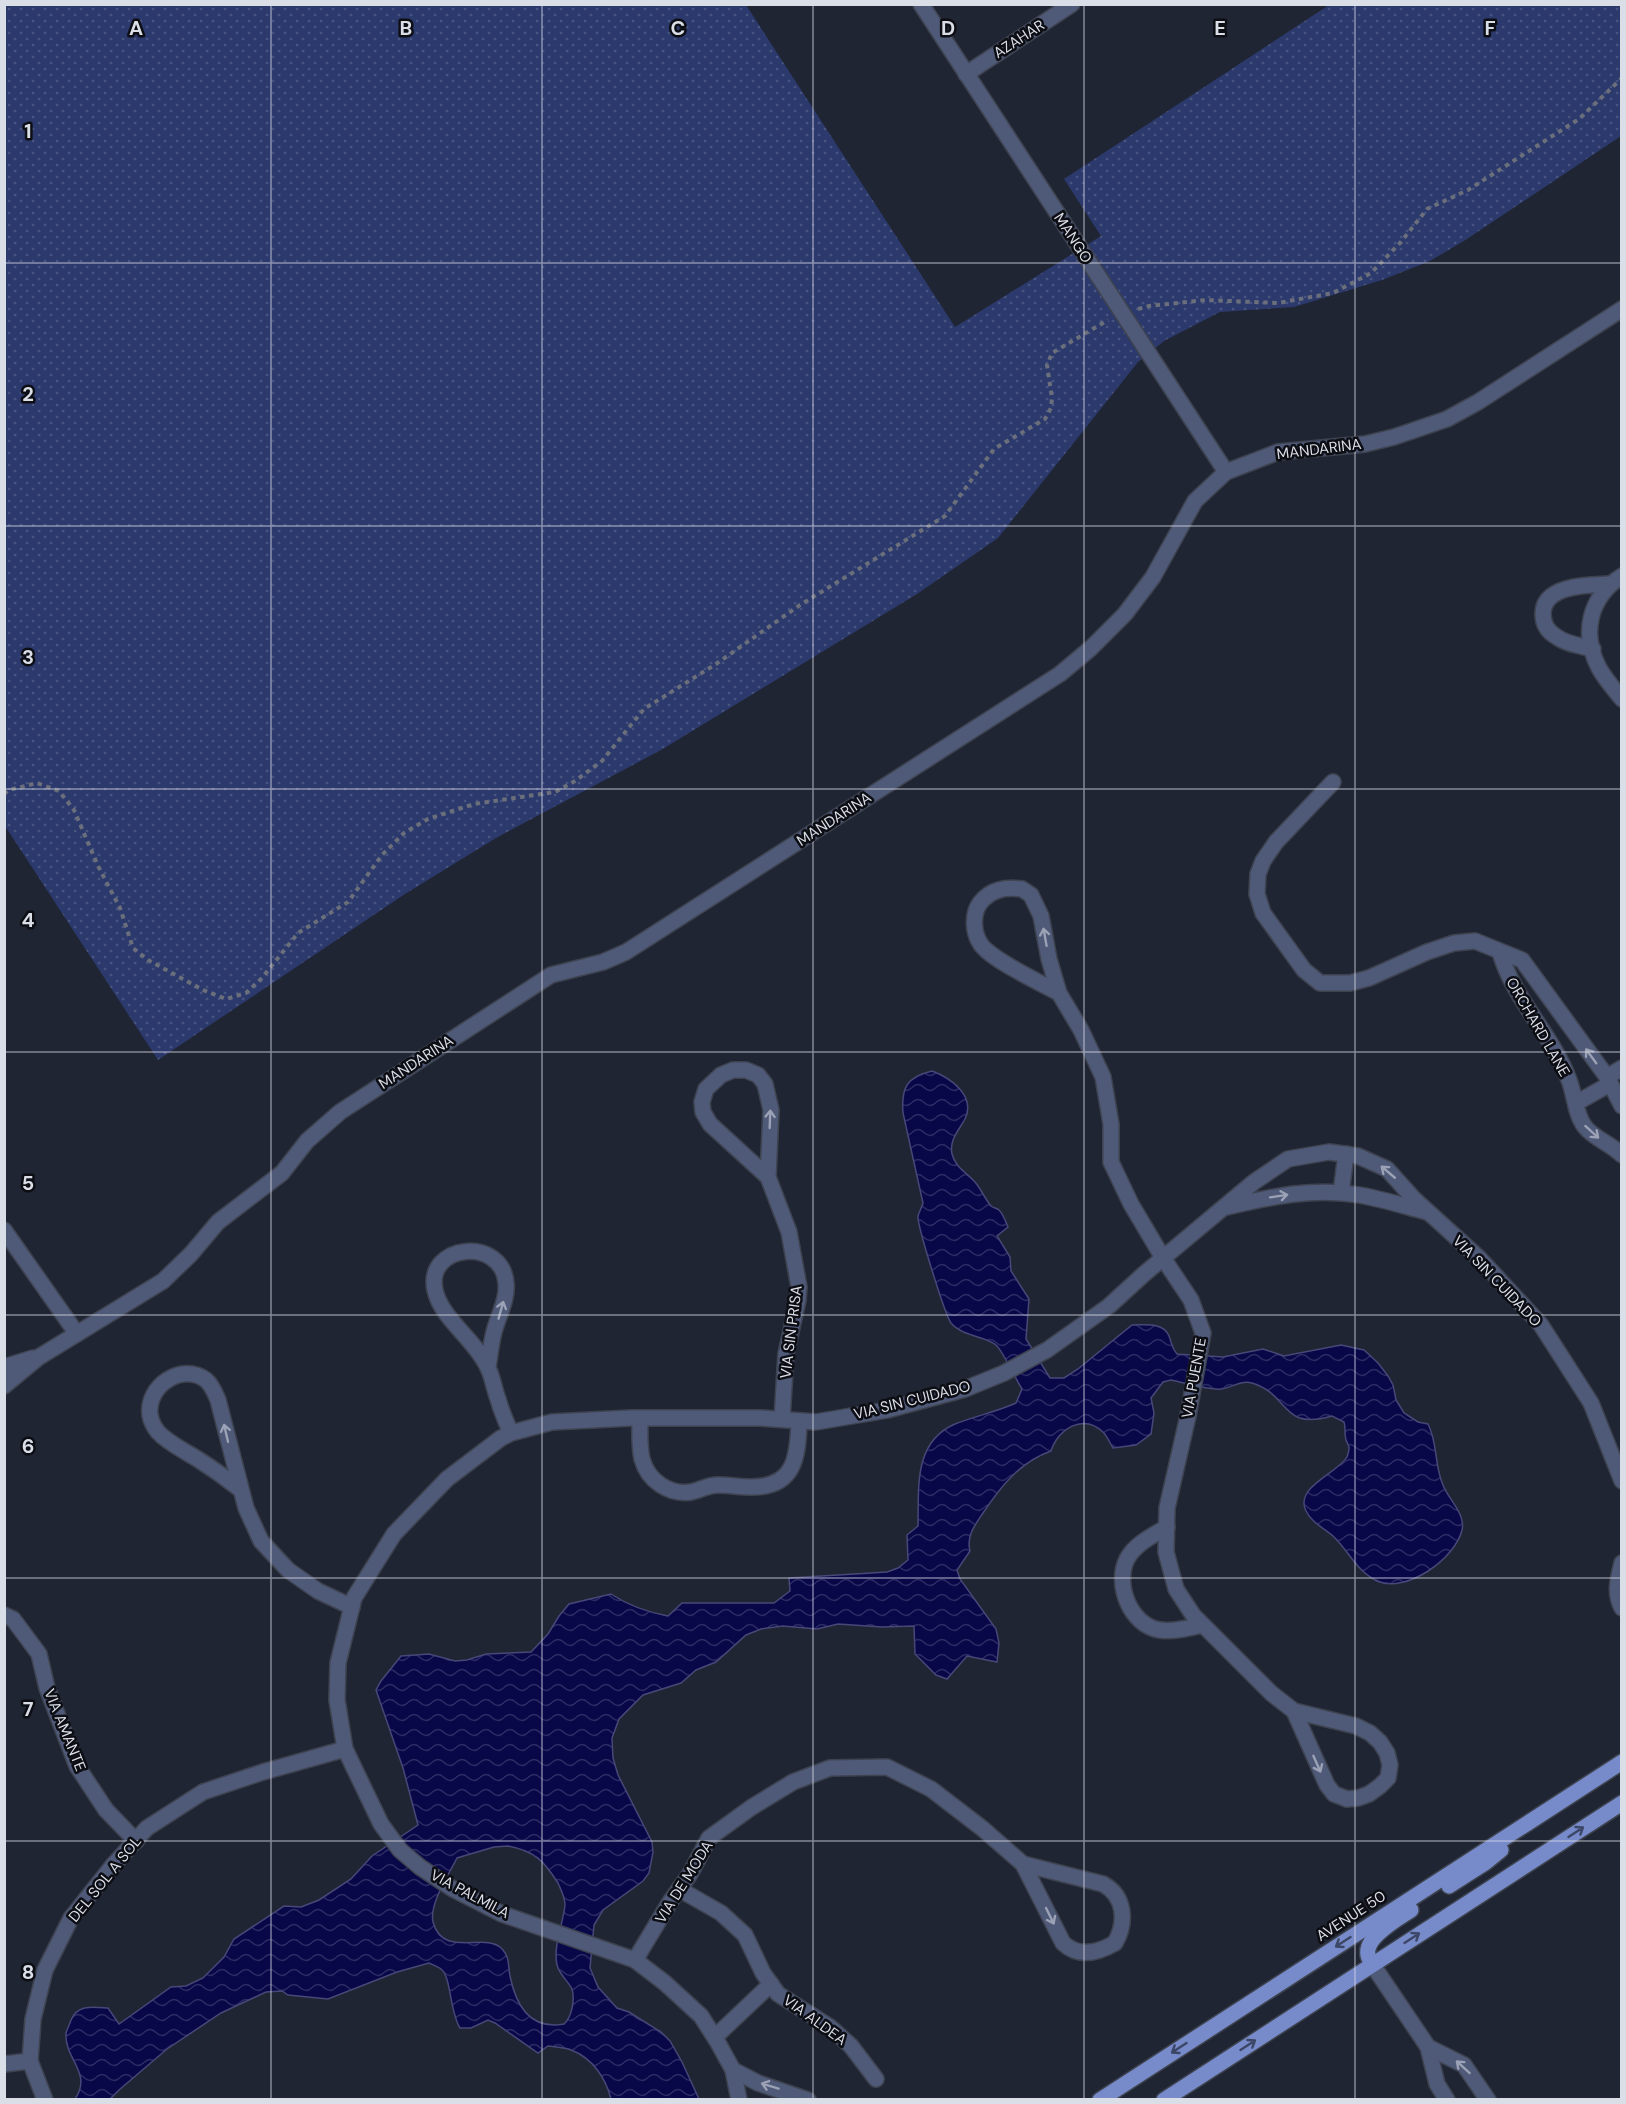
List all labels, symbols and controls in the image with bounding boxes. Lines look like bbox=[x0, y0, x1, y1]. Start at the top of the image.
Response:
text: A bbox=[129, 15, 143, 41]
text: B bbox=[400, 15, 412, 41]
text: C bbox=[671, 15, 685, 41]
text: D bbox=[941, 15, 955, 41]
street label: AZAHAR bbox=[990, 15, 1048, 63]
text: E bbox=[1214, 15, 1226, 41]
text: F bbox=[1484, 15, 1496, 41]
text: 1 bbox=[24, 118, 32, 144]
street label: MANGO bbox=[1049, 209, 1097, 267]
text: 2 bbox=[22, 381, 34, 407]
street label: MANDARINA bbox=[1275, 434, 1363, 464]
text: 3 bbox=[22, 644, 34, 670]
street label: MANDARINA bbox=[793, 787, 875, 851]
text: 4 bbox=[22, 907, 35, 933]
one-way arrow bbox=[1039, 927, 1050, 947]
street label: ORCHARD LANE bbox=[1501, 974, 1575, 1080]
street label: MANDARINA bbox=[375, 1030, 457, 1094]
one-way arrow bbox=[1585, 1049, 1597, 1065]
one-way arrow bbox=[764, 1109, 776, 1129]
one-way arrow bbox=[1584, 1125, 1599, 1139]
one-way arrow bbox=[1380, 1166, 1396, 1179]
text: 5 bbox=[22, 1170, 34, 1196]
one-way arrow bbox=[1269, 1190, 1288, 1201]
street label: VIA SIN CUIDADO bbox=[1448, 1231, 1546, 1331]
street label: VIA SIN PRISA bbox=[775, 1284, 807, 1380]
one-way arrow bbox=[496, 1301, 507, 1320]
street label: VIA PUENTE bbox=[1177, 1336, 1211, 1420]
street label: VIA SIN CUIDADO bbox=[852, 1376, 972, 1424]
one-way arrow bbox=[220, 1424, 232, 1443]
text: 6 bbox=[22, 1433, 34, 1459]
street label: VIA AMANTE bbox=[39, 1686, 91, 1774]
text: 7 bbox=[23, 1696, 34, 1722]
one-way arrow bbox=[1312, 1755, 1323, 1773]
one-way arrow bbox=[1567, 1826, 1584, 1839]
street label: DEL SOL A SOL bbox=[64, 1832, 146, 1926]
street label: VIA DE MODA bbox=[651, 1837, 717, 1927]
street label: VIA PALMILA bbox=[427, 1865, 513, 1923]
street label: AVENUE 50 bbox=[1312, 1886, 1390, 1946]
one-way arrow bbox=[1045, 1906, 1057, 1924]
one-way arrow bbox=[1403, 1932, 1420, 1944]
one-way arrow bbox=[1335, 1937, 1352, 1949]
text: 8 bbox=[22, 1959, 34, 1985]
street label: VIA ALDEA bbox=[779, 1990, 851, 2050]
one-way arrow bbox=[1240, 2038, 1257, 2051]
one-way arrow bbox=[1172, 2042, 1188, 2054]
one-way arrow bbox=[1455, 2061, 1471, 2075]
one-way arrow bbox=[761, 2080, 780, 2091]

